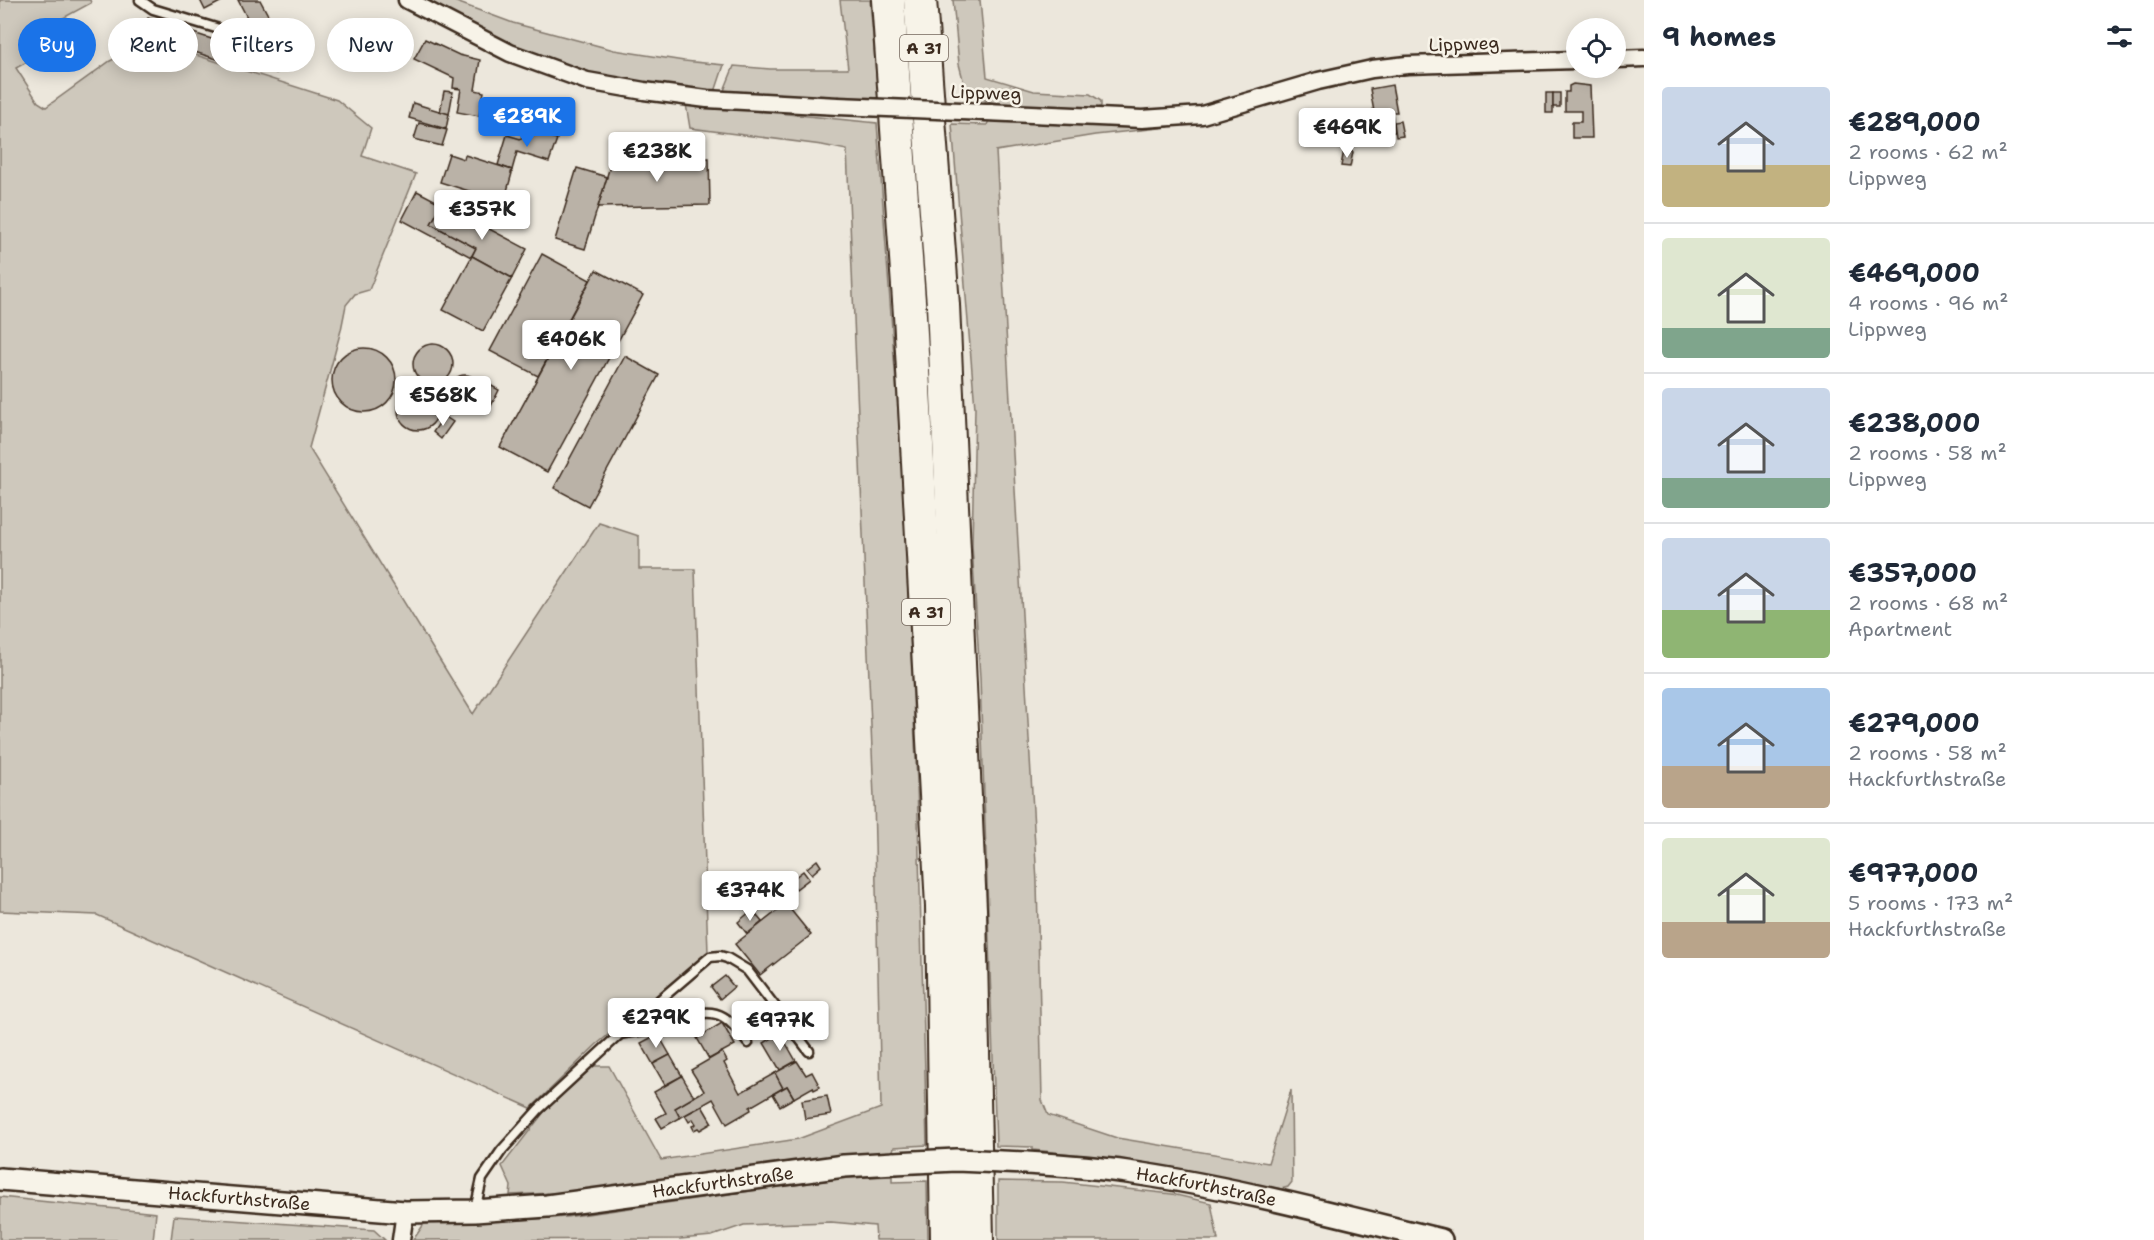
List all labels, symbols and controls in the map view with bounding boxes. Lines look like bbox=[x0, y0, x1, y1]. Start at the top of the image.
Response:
chip: Buy bbox=[18, 18, 96, 72]
chip: Rent bbox=[108, 18, 198, 72]
chip: Filters bbox=[210, 18, 315, 72]
chip: New bbox=[327, 18, 414, 72]
map controls bbox=[1566, 18, 1626, 78]
button: locate bbox=[1566, 18, 1626, 78]
text: 9 homes bbox=[1662, 19, 1776, 54]
icon: filters bbox=[2103, 20, 2136, 53]
street label: Lippweg bbox=[1428, 31, 1500, 57]
road number: A 31 bbox=[900, 35, 948, 61]
street label: Lippweg bbox=[950, 80, 1022, 106]
pin: €289K bbox=[485, 97, 569, 148]
text: €289K bbox=[492, 103, 562, 129]
text: €289,000 bbox=[1848, 104, 1981, 139]
pin: €469K bbox=[1305, 108, 1389, 159]
icon: home bbox=[1710, 111, 1782, 183]
text: €469K bbox=[1313, 114, 1381, 140]
pin: €238K bbox=[615, 132, 699, 183]
text: €238K bbox=[622, 138, 692, 164]
text: 2 rooms · 62 m² bbox=[1848, 139, 2008, 165]
text: Lippweg bbox=[1848, 165, 1927, 191]
pin: €357K bbox=[440, 190, 524, 241]
text: €357K bbox=[448, 196, 516, 222]
text: €469,000 bbox=[1848, 255, 1980, 290]
icon: home bbox=[1710, 262, 1782, 334]
text: 4 rooms · 96 m² bbox=[1848, 290, 2009, 316]
text: Lippweg bbox=[1848, 316, 1927, 342]
pin: €406K bbox=[529, 320, 613, 371]
text: €406K bbox=[536, 326, 606, 352]
pin: €568K bbox=[401, 376, 485, 427]
text: €568K bbox=[409, 382, 477, 408]
text: €238,000 bbox=[1848, 405, 1980, 440]
icon: home bbox=[1710, 412, 1782, 484]
text: 2 rooms · 58 m² bbox=[1848, 440, 2007, 466]
text: Lippweg bbox=[1848, 466, 1927, 492]
text: €357,000 bbox=[1848, 555, 1977, 590]
icon: home bbox=[1710, 562, 1782, 634]
text: 2 rooms · 68 m² bbox=[1848, 590, 2008, 616]
road number: A 31 bbox=[902, 599, 950, 625]
text: Apartment bbox=[1848, 616, 1952, 642]
text: €279,000 bbox=[1848, 705, 1980, 740]
icon: home bbox=[1710, 712, 1782, 784]
text: 2 rooms · 58 m² bbox=[1848, 740, 2007, 766]
text: Hackfurthstraße bbox=[1848, 766, 2006, 792]
text: €977,000 bbox=[1848, 855, 1978, 890]
icon: home bbox=[1710, 862, 1782, 934]
pin: €374K bbox=[708, 871, 792, 922]
text: €374K bbox=[716, 877, 784, 903]
text: 5 rooms · 173 m² bbox=[1848, 890, 2013, 916]
text: Hackfurthstraße bbox=[1848, 916, 2006, 942]
pin: €279K bbox=[614, 998, 698, 1049]
pin: €977K bbox=[738, 1001, 822, 1052]
text: €279K bbox=[622, 1004, 690, 1030]
text: €977K bbox=[746, 1007, 814, 1033]
street label: Hackfurthstraße bbox=[651, 1161, 795, 1204]
street label: Hackfurthstraße bbox=[1134, 1161, 1279, 1212]
street label: Hackfurthstraße bbox=[167, 1181, 311, 1216]

